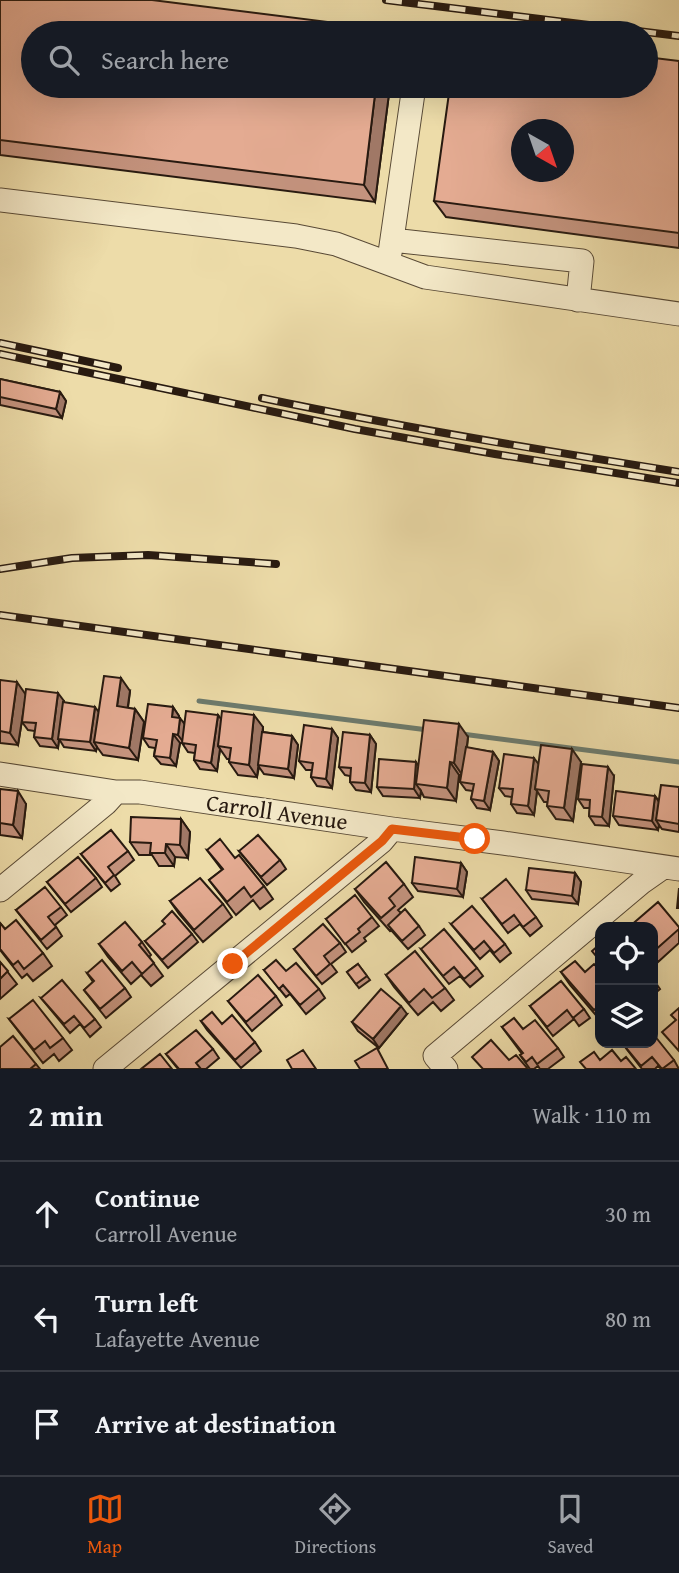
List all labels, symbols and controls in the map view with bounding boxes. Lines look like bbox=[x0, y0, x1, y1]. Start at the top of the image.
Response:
search box bbox=[21, 21, 658, 98]
text: Search here bbox=[101, 40, 229, 79]
icon: search bbox=[45, 41, 83, 79]
north arrow bbox=[511, 119, 574, 182]
street label: Carroll Avenue bbox=[204, 785, 350, 838]
route start bbox=[459, 823, 490, 854]
map controls bbox=[595, 922, 658, 1048]
button: locate bbox=[595, 922, 658, 985]
route end bbox=[217, 948, 248, 979]
button: layers bbox=[595, 985, 658, 1048]
text: 2 min bbox=[28, 1093, 103, 1137]
text: Walk · 110 m bbox=[532, 1098, 651, 1131]
text: Continue bbox=[95, 1178, 200, 1217]
icon: ahead bbox=[28, 1195, 66, 1233]
text: 30 m bbox=[605, 1197, 651, 1230]
text: Carroll Avenue bbox=[95, 1217, 237, 1250]
text: Turn left bbox=[95, 1283, 198, 1322]
icon: left bbox=[28, 1300, 66, 1338]
text: 80 m bbox=[605, 1302, 651, 1335]
text: Lafayette Avenue bbox=[95, 1322, 260, 1355]
text: Arrive at destination bbox=[95, 1404, 336, 1443]
icon: arrive bbox=[28, 1405, 66, 1443]
tab: Map bbox=[86, 1490, 124, 1560]
tab: Directions bbox=[295, 1490, 376, 1560]
tab: Saved bbox=[547, 1490, 593, 1560]

